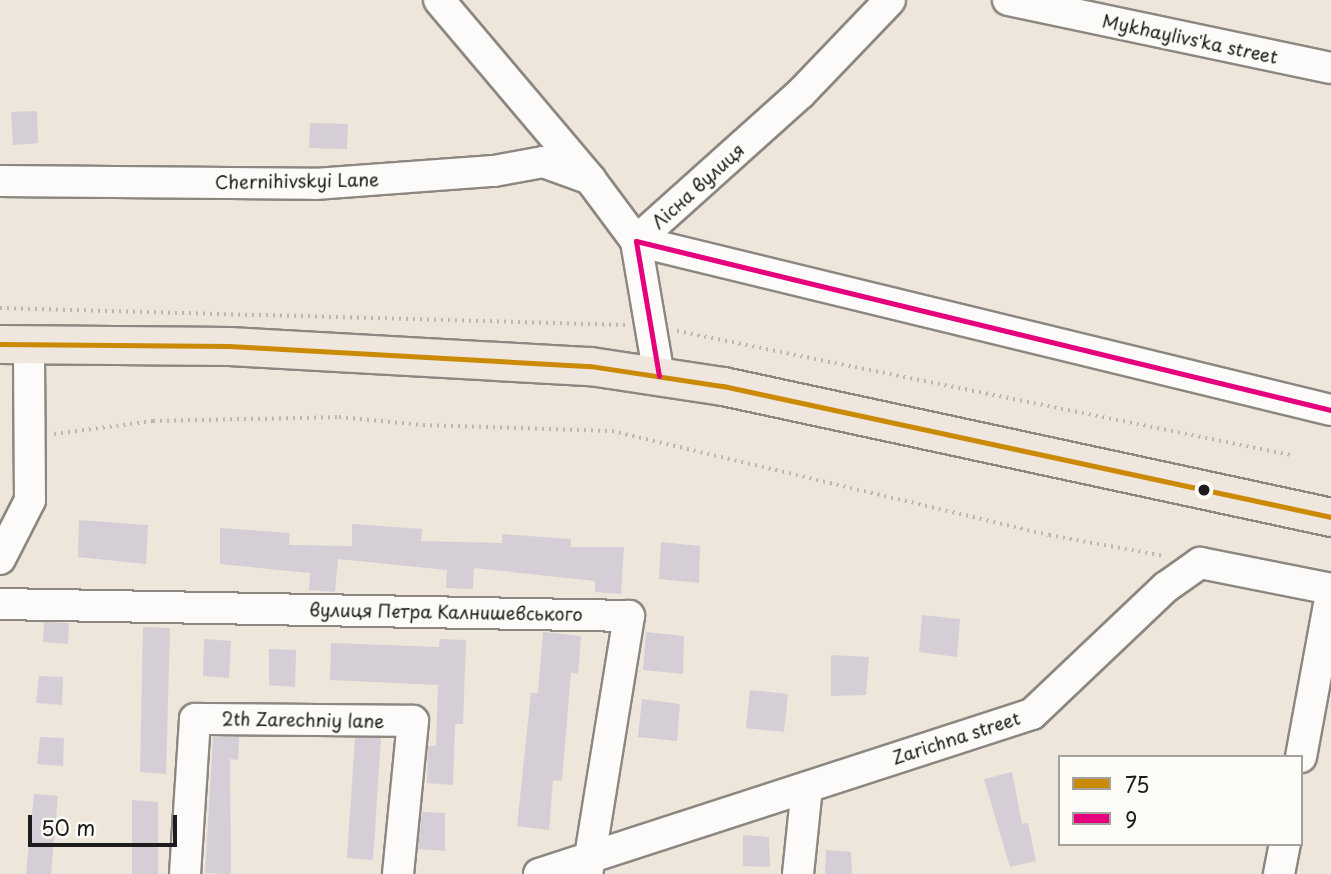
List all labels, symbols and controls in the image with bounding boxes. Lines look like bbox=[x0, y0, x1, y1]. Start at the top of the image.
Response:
street label: Mykhaylivsʹka street bbox=[1100, 10, 1280, 68]
street label: Лісна вулиця bbox=[647, 138, 749, 234]
street label: Chernihivskyi Lane bbox=[214, 169, 380, 193]
unlabelled marker bbox=[1197, 483, 1211, 497]
street label: вулиця Петра Калнишевського bbox=[309, 599, 583, 625]
street label: Zarichna street bbox=[889, 707, 1023, 769]
street label: 2th Zarechniy lane bbox=[220, 708, 386, 732]
legend bbox=[1058, 755, 1303, 846]
text: 75 bbox=[1125, 768, 1150, 800]
scale bar bbox=[32, 800, 180, 844]
text: 9 bbox=[1125, 803, 1137, 835]
text: 50 m bbox=[41, 811, 95, 843]

